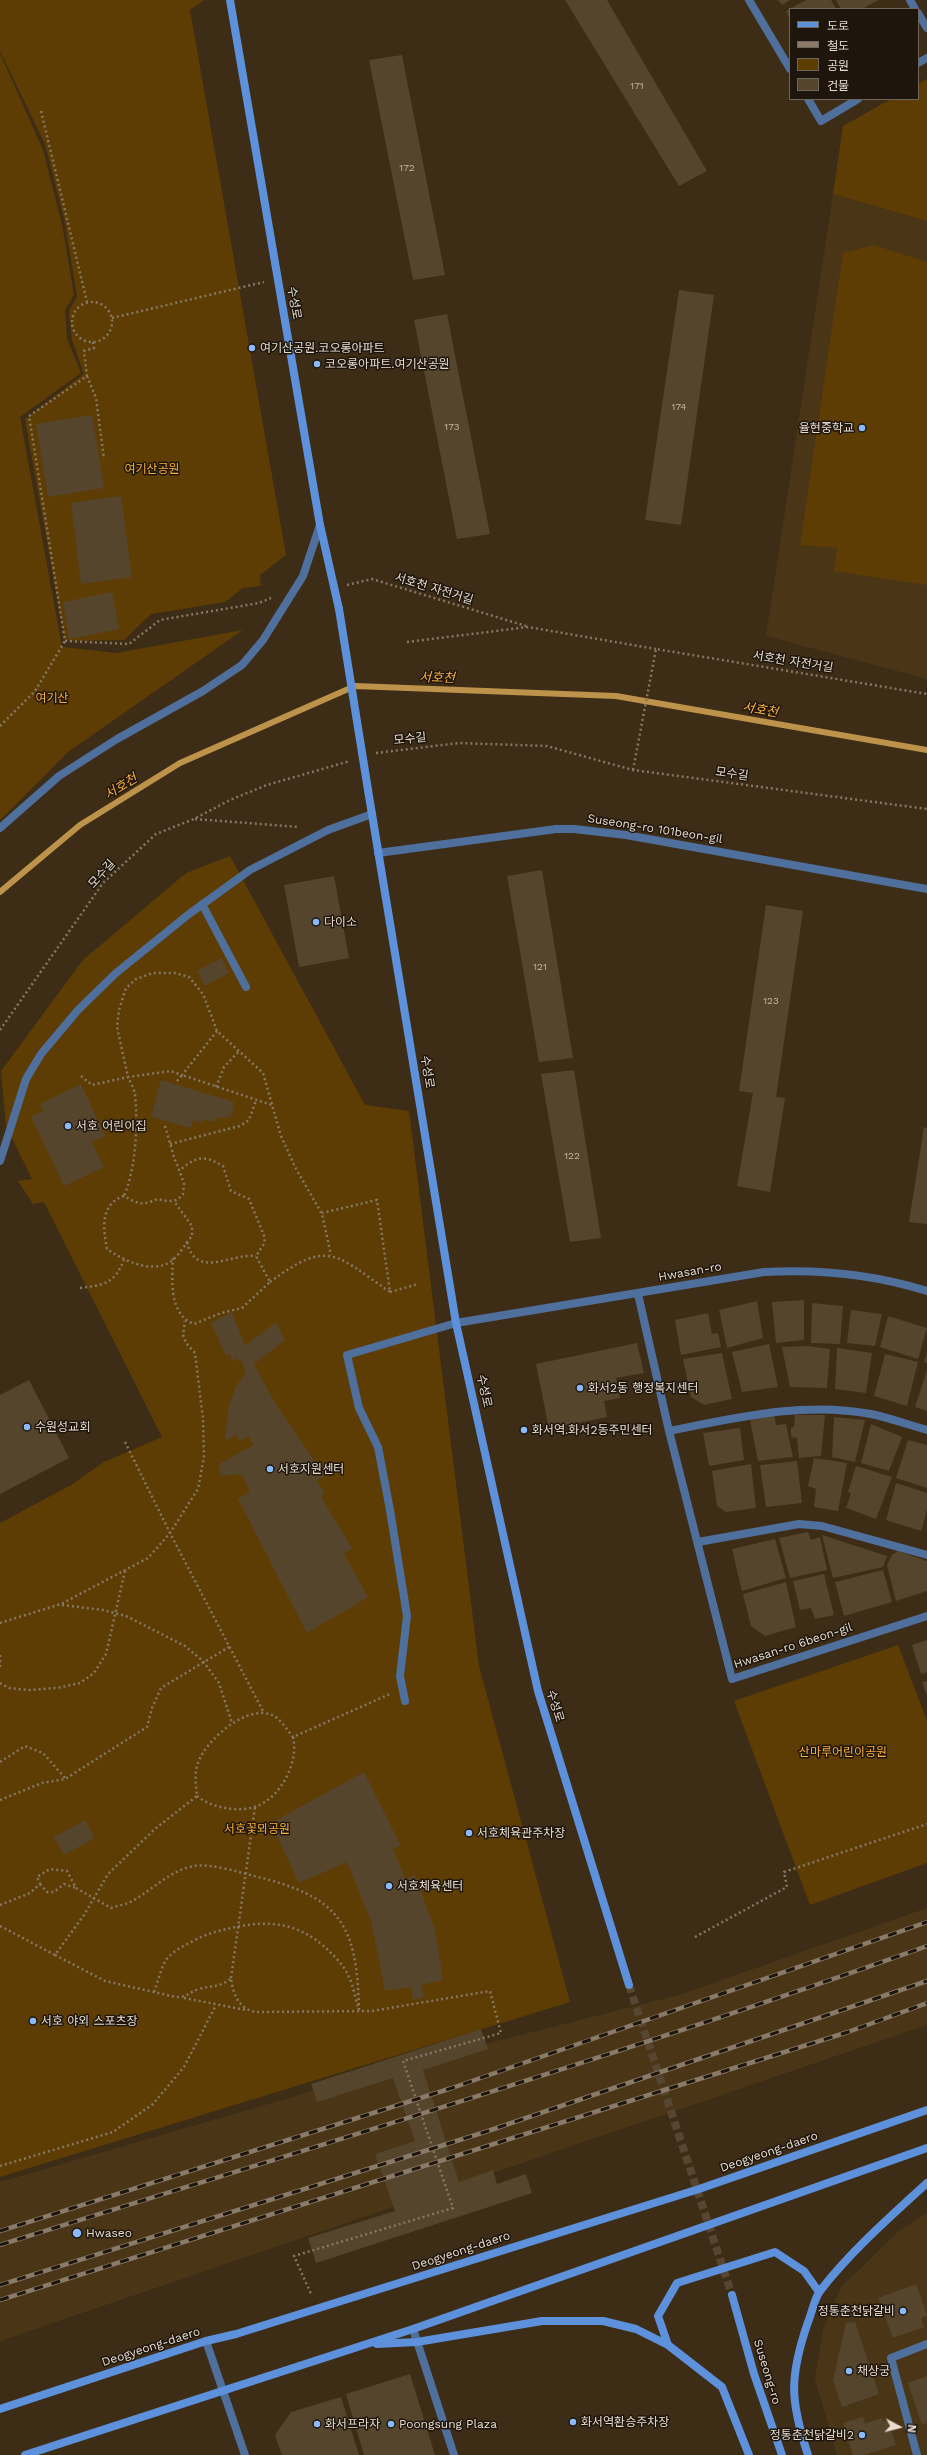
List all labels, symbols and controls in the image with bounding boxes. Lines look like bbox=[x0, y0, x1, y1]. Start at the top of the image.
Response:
legend bbox=[789, 8, 919, 100]
text: 도로 bbox=[827, 19, 849, 33]
text: 철도 bbox=[827, 39, 849, 53]
text: 공원 bbox=[827, 59, 849, 73]
text: 건물 bbox=[827, 79, 849, 93]
house number: 171 bbox=[630, 80, 644, 92]
house number: 172 bbox=[399, 162, 415, 174]
street label: 수성로 bbox=[284, 285, 304, 321]
place label: 여기산공원.코오롱아파트 bbox=[260, 341, 385, 355]
marker: 여기산공원.코오롱아파트 bbox=[247, 343, 257, 353]
place label: 코오롱아파트.여기산공원 bbox=[325, 357, 450, 371]
marker: 코오롱아파트.여기산공원 bbox=[312, 359, 322, 369]
house number: 174 bbox=[672, 401, 686, 413]
house number: 173 bbox=[444, 421, 460, 433]
place label: 율현중학교 bbox=[799, 421, 854, 435]
marker: 율현중학교 bbox=[857, 423, 867, 433]
park label: 여기산공원 bbox=[124, 462, 180, 476]
street label: 서호천 자전거길 bbox=[393, 570, 475, 608]
street label: 서호천 자전거길 bbox=[752, 649, 834, 675]
water label: 서호천 bbox=[419, 670, 455, 686]
park label: 여기산 bbox=[35, 691, 69, 705]
water label: 서호천 bbox=[741, 699, 779, 721]
street label: 모수길 bbox=[393, 730, 427, 748]
street label: 모수길 bbox=[715, 765, 749, 783]
water label: 서호천 bbox=[102, 771, 140, 803]
street label: Suseong-ro 101beon-gil bbox=[586, 811, 724, 847]
street label: 모수길 bbox=[86, 857, 118, 891]
place label: 다이소 bbox=[324, 915, 357, 929]
marker: 다이소 bbox=[311, 917, 321, 927]
house number: 121 bbox=[533, 961, 547, 973]
house number: 123 bbox=[763, 995, 779, 1007]
street label: 수성로 bbox=[417, 1055, 437, 1089]
place label: 서호 어린이집 bbox=[76, 1119, 146, 1133]
marker: 서호 어린이집 bbox=[63, 1121, 73, 1131]
house number: 122 bbox=[564, 1150, 580, 1162]
street label: Hwasan-ro bbox=[657, 1259, 723, 1285]
street label: 수성로 bbox=[474, 1373, 494, 1409]
place label: 화서2동 행정복지센터 bbox=[588, 1381, 698, 1395]
marker: 화서2동 행정복지센터 bbox=[575, 1383, 585, 1393]
place label: 수원성교회 bbox=[35, 1420, 90, 1434]
marker: 수원성교회 bbox=[22, 1422, 32, 1432]
place label: 화서역.화서2동주민센터 bbox=[532, 1423, 653, 1437]
marker: 화서역.화서2동주민센터 bbox=[519, 1425, 529, 1435]
place label: 서호지원센터 bbox=[278, 1462, 344, 1476]
marker: 서호지원센터 bbox=[265, 1464, 275, 1474]
street label: Hwasan-ro 6beon-gil bbox=[732, 1620, 854, 1672]
street label: 수성로 bbox=[543, 1688, 567, 1724]
park label: 산마루어린이공원 bbox=[799, 1745, 887, 1759]
park label: 서호꽃뫼공원 bbox=[224, 1822, 290, 1836]
place label: 서호체육관주차장 bbox=[477, 1826, 565, 1840]
marker: 서호체육관주차장 bbox=[464, 1828, 474, 1838]
place label: 서호체육센터 bbox=[397, 1879, 463, 1893]
marker: 서호체육센터 bbox=[384, 1881, 394, 1891]
place label: 서호 야외 스포츠장 bbox=[41, 2014, 138, 2028]
marker: 서호 야외 스포츠장 bbox=[28, 2016, 38, 2026]
street label: Deogyeong-daero bbox=[718, 2128, 820, 2176]
place label: Hwaseo bbox=[86, 2226, 132, 2240]
marker: Hwaseo bbox=[71, 2227, 83, 2239]
street label: Deogyeong-daero bbox=[410, 2228, 512, 2274]
place label: 정통춘천닭갈비 bbox=[818, 2304, 895, 2318]
marker: 정통춘천닭갈비 bbox=[898, 2306, 908, 2316]
street label: Deogyeong-daero bbox=[100, 2324, 202, 2370]
street label: Suseong-ro bbox=[750, 2338, 784, 2406]
place label: 채상궁 bbox=[857, 2364, 890, 2378]
marker: 채상궁 bbox=[844, 2366, 854, 2376]
north arrow bbox=[879, 2407, 919, 2447]
place label: 화서역환승주차장 bbox=[581, 2415, 669, 2429]
place label: 화서프라자 bbox=[325, 2417, 380, 2431]
place label: Poongsung Plaza bbox=[399, 2417, 497, 2431]
marker: 화서역환승주차장 bbox=[568, 2417, 578, 2427]
marker: 화서프라자 bbox=[312, 2419, 322, 2429]
marker: Poongsung Plaza bbox=[386, 2419, 396, 2429]
text: N bbox=[904, 2424, 918, 2433]
place label: 정통춘천닭갈비2 bbox=[770, 2428, 854, 2442]
marker: 정통춘천닭갈비2 bbox=[857, 2430, 867, 2440]

